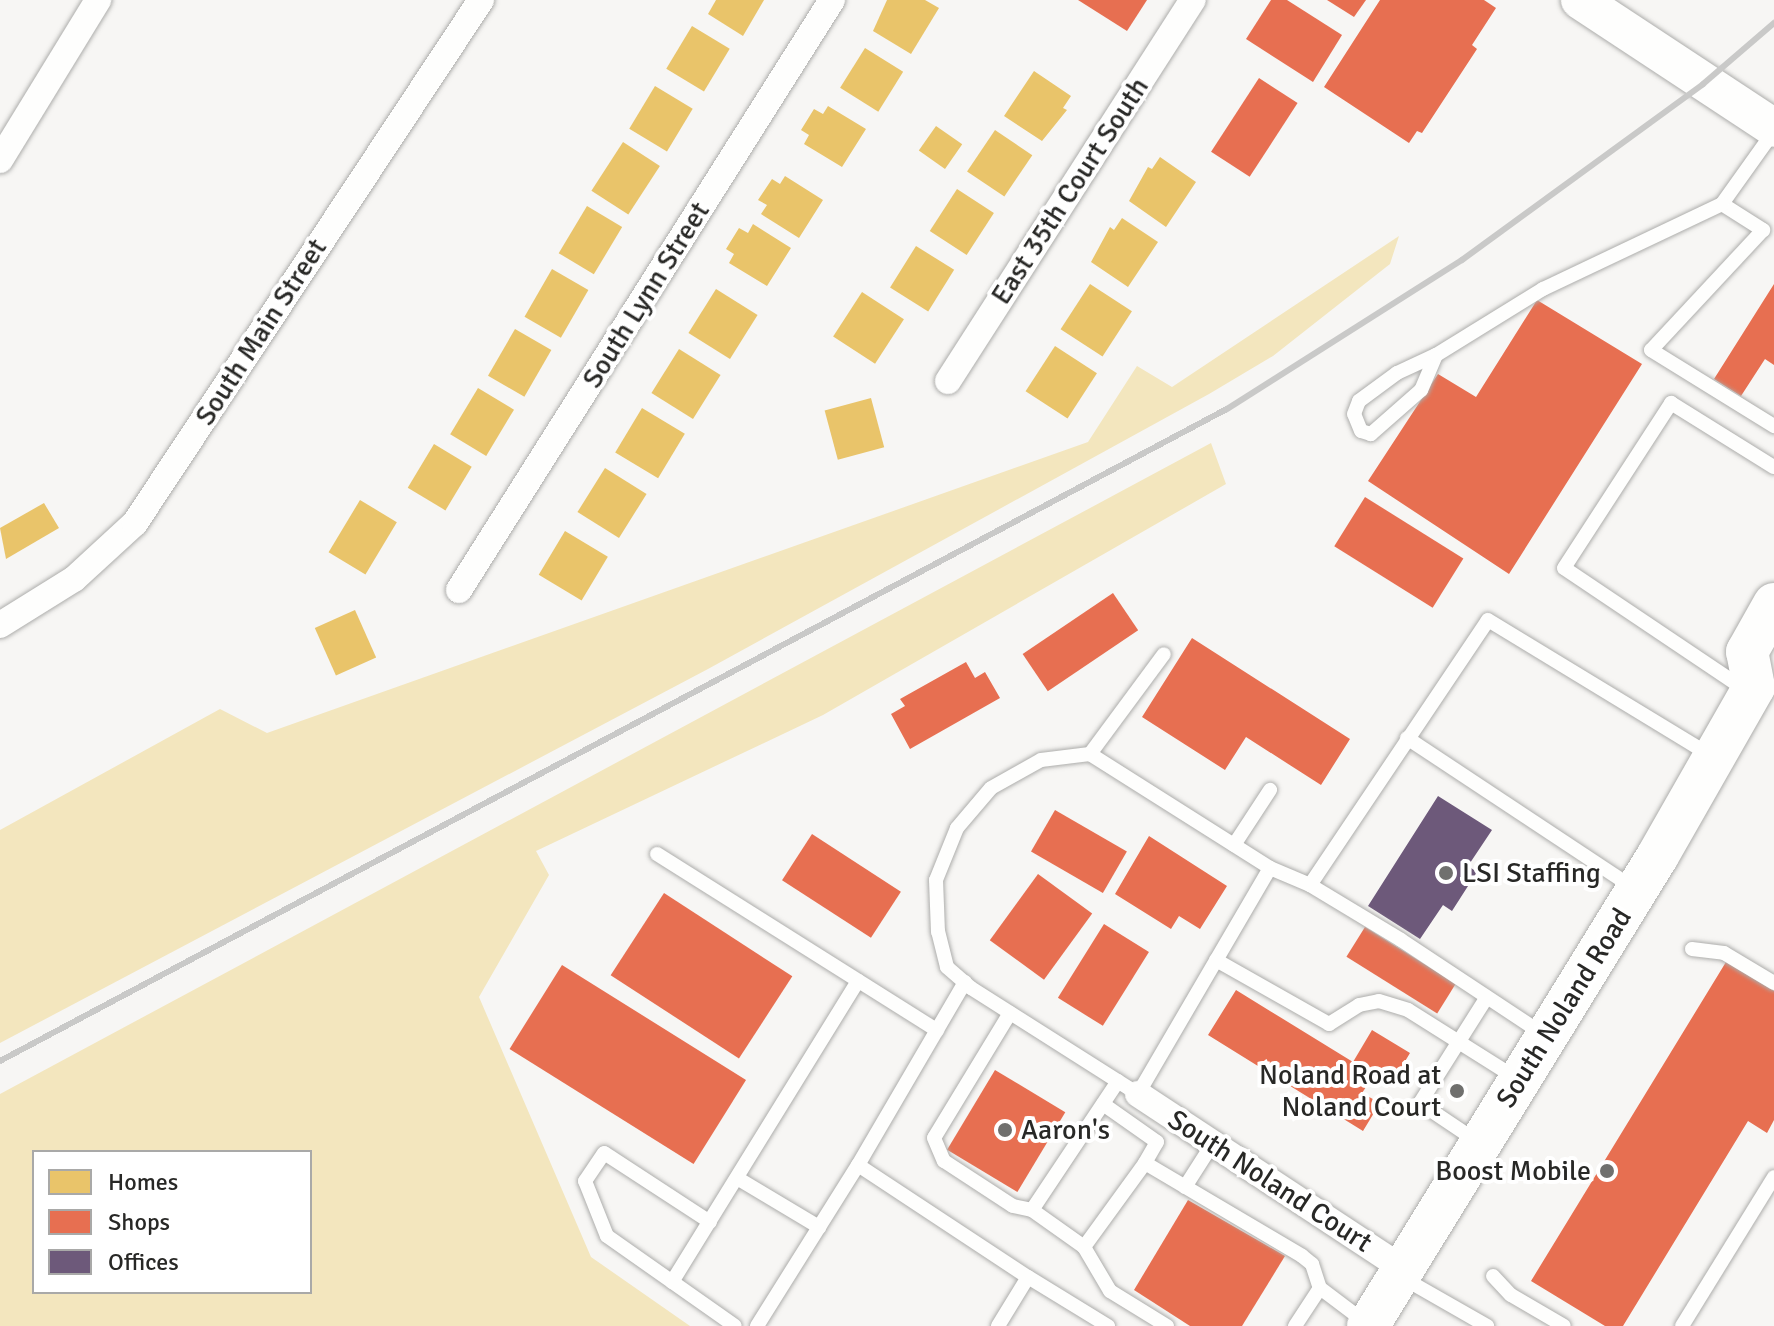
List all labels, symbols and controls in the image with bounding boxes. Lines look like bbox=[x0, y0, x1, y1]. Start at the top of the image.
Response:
street label: East 35th Court South bbox=[984, 71, 1156, 311]
street label: South Lynn Street bbox=[575, 196, 717, 394]
street label: South Main Street bbox=[188, 232, 334, 432]
place label: LSI Staffing bbox=[1462, 856, 1601, 890]
marker: LSI Staffing bbox=[1437, 864, 1455, 882]
street label: South Noland Road bbox=[1489, 902, 1639, 1114]
place label: Noland Road at Noland Court bbox=[1259, 1058, 1441, 1124]
marker: Noland Road at Noland Court bbox=[1448, 1082, 1466, 1100]
street label: South Noland Court bbox=[1162, 1103, 1378, 1259]
place label: Aaron's bbox=[1021, 1113, 1110, 1147]
marker: Aaron's bbox=[996, 1121, 1014, 1139]
legend bbox=[32, 1150, 312, 1294]
place label: Boost Mobile bbox=[1435, 1154, 1591, 1188]
marker: Boost Mobile bbox=[1598, 1162, 1616, 1180]
text: Homes bbox=[108, 1167, 178, 1197]
text: Shops bbox=[108, 1207, 170, 1237]
text: Offices bbox=[108, 1247, 179, 1277]

